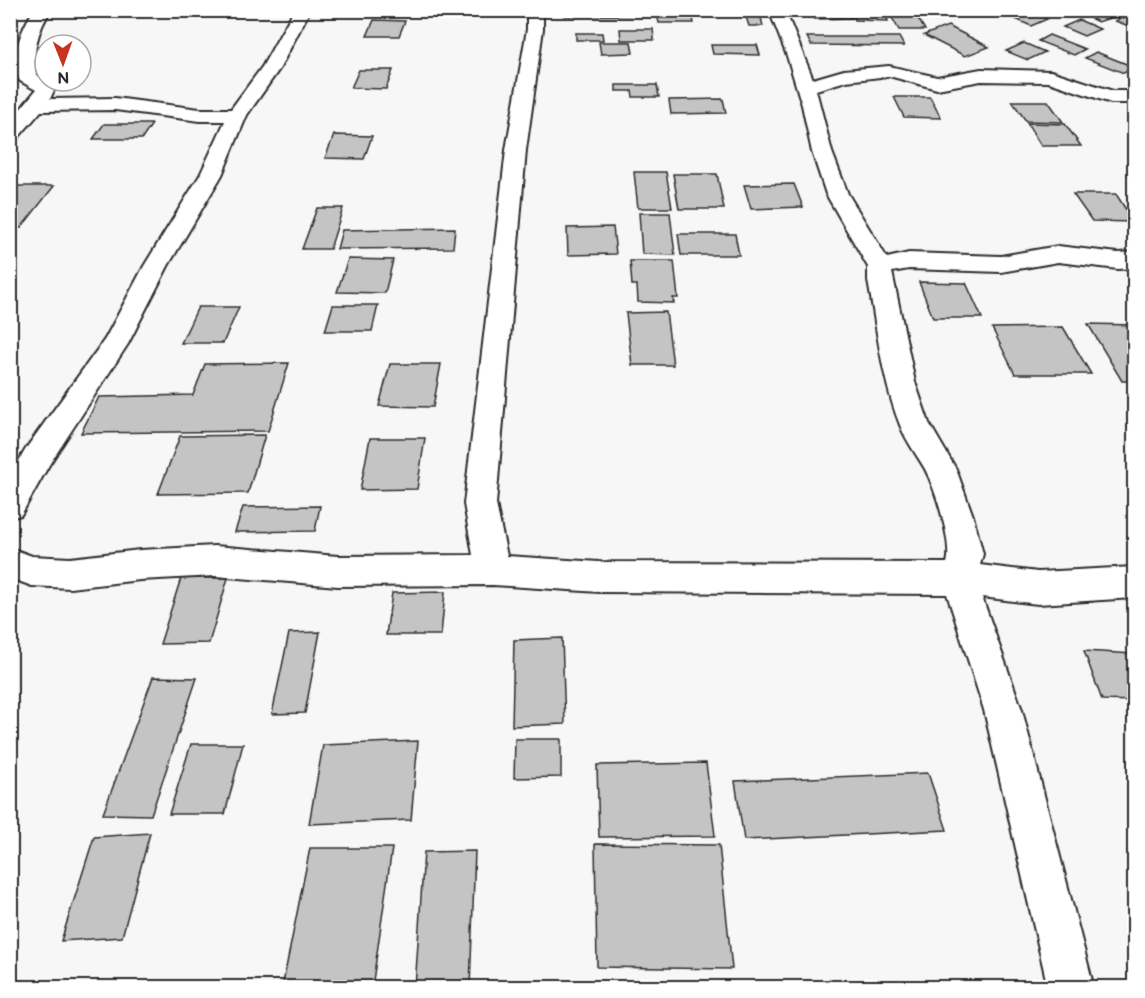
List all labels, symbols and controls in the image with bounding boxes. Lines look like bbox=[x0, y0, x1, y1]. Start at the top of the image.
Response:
north arrow bbox=[33, 33, 93, 93]
text: N bbox=[57, 67, 69, 86]

